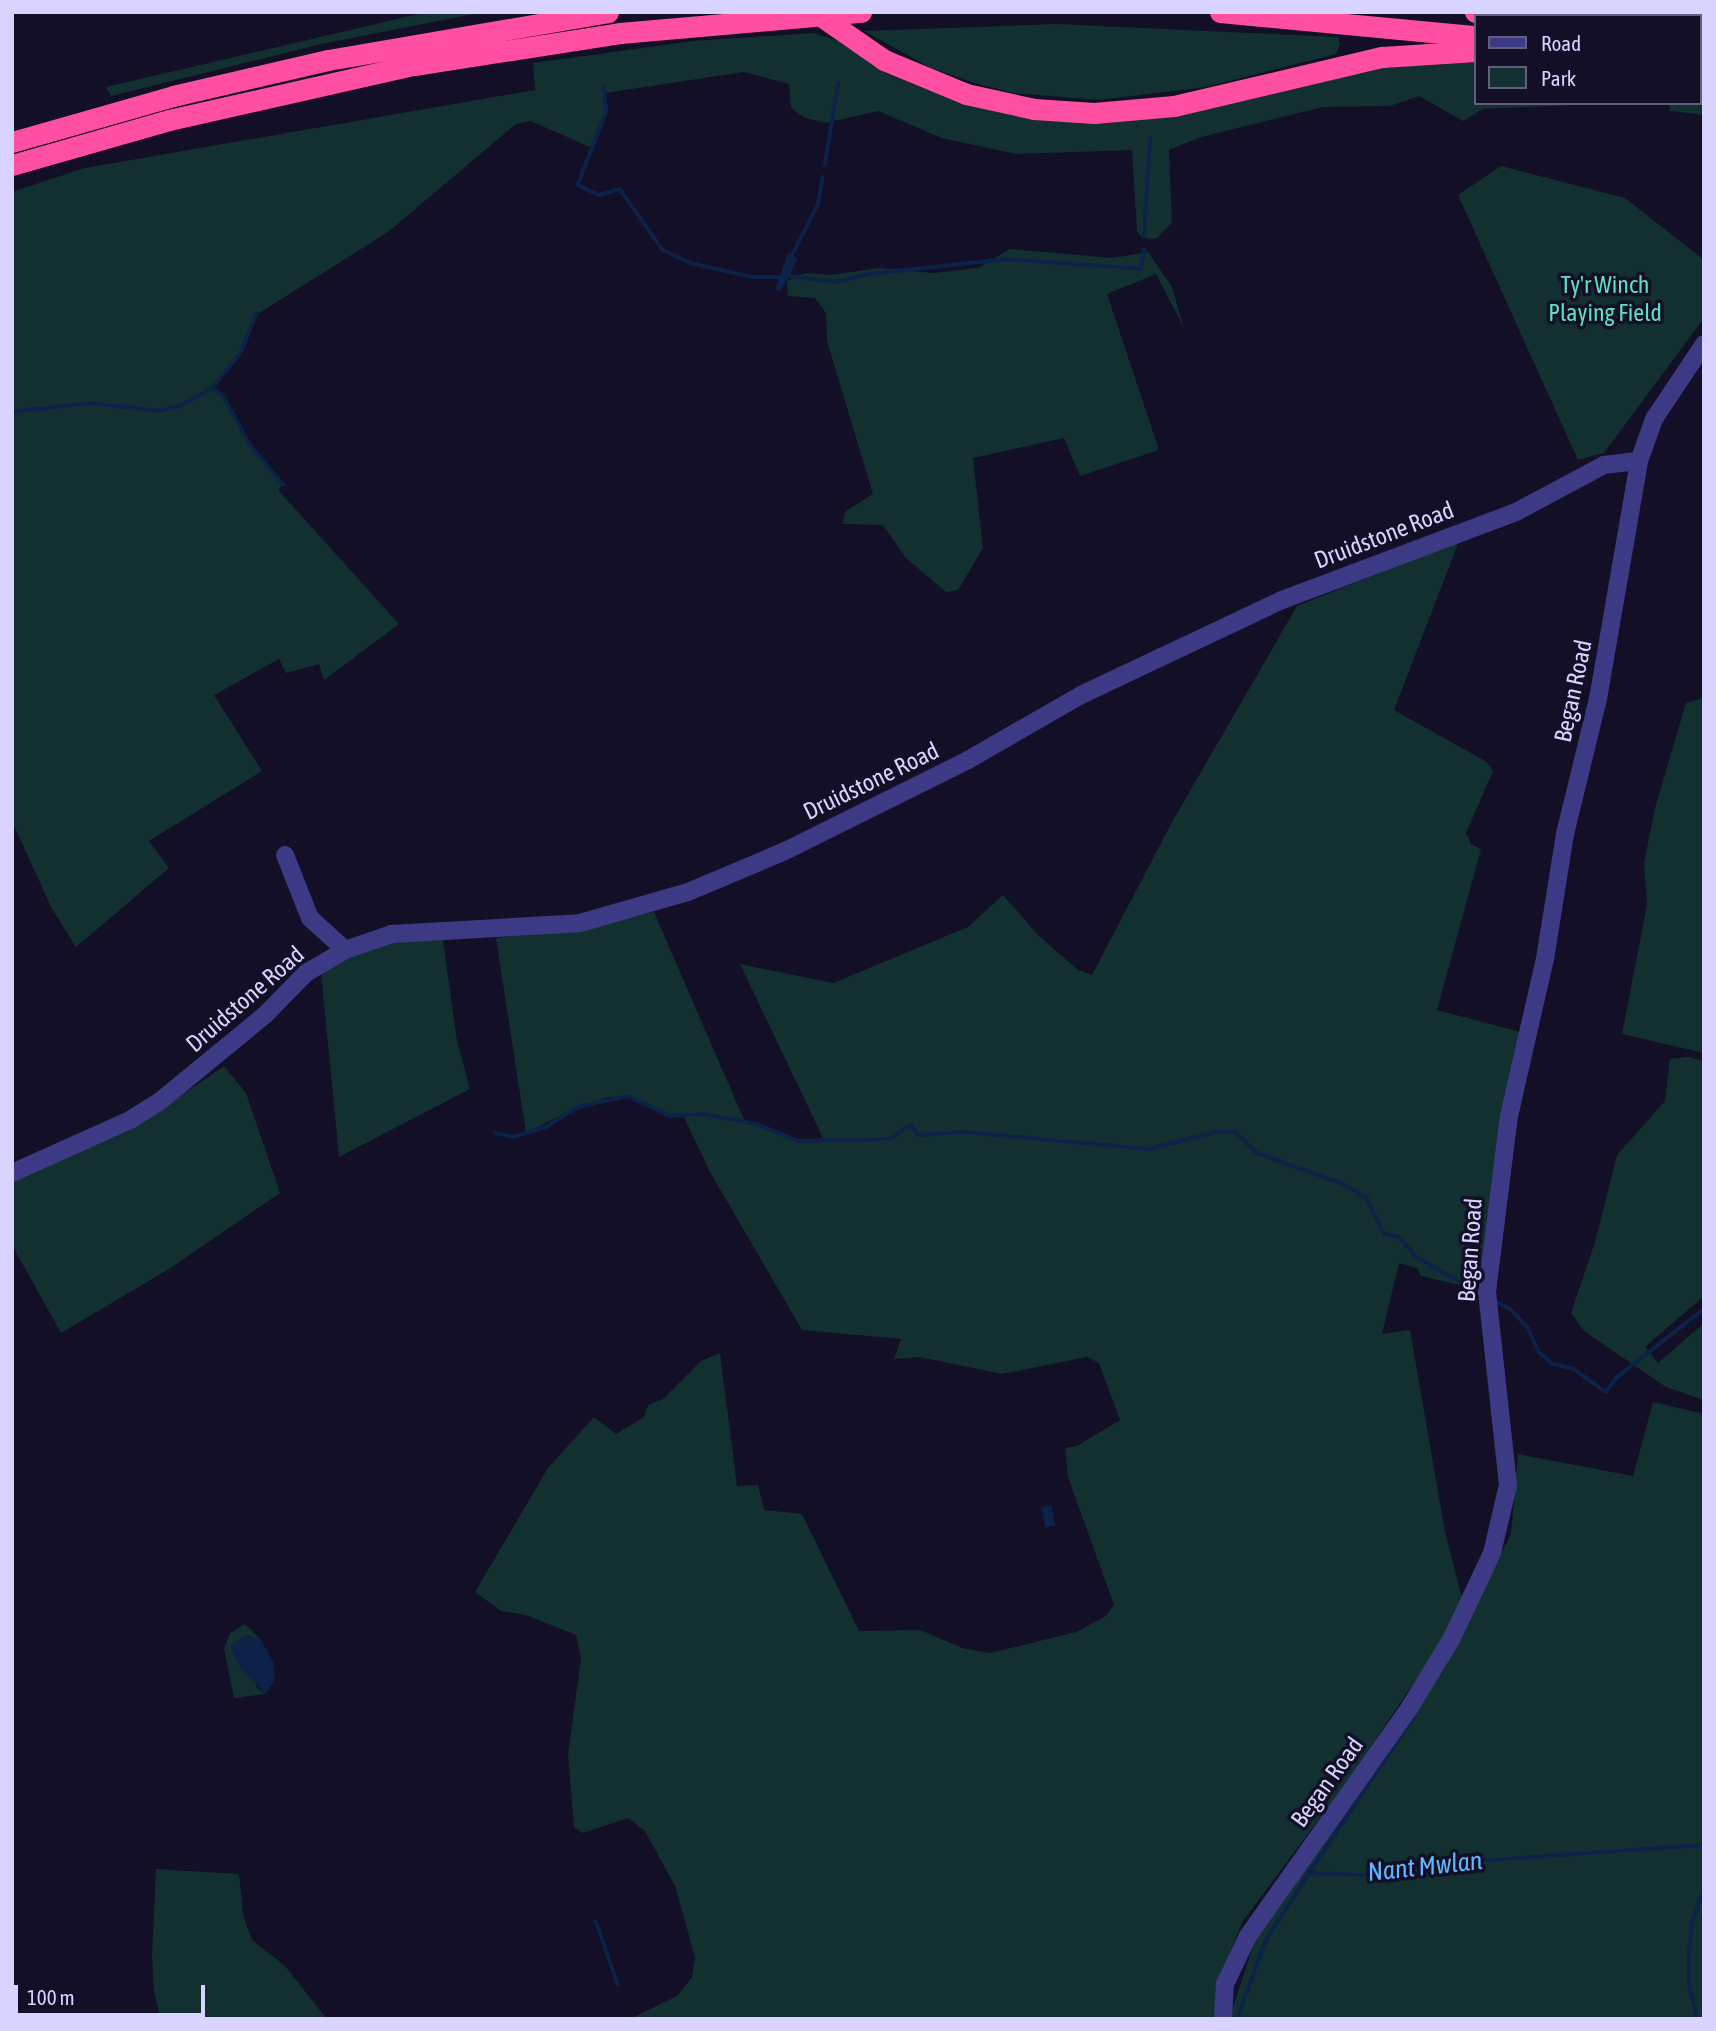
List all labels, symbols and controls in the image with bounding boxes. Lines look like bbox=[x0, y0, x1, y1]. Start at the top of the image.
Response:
legend bbox=[1474, 14, 1702, 105]
text: Road bbox=[1541, 31, 1581, 55]
text: Park bbox=[1541, 66, 1576, 90]
park label: Ty'r Winch Playing Field bbox=[1548, 271, 1662, 327]
street label: Druidstone Road bbox=[1310, 495, 1458, 575]
street label: Began Road bbox=[1548, 637, 1598, 745]
street label: Druidstone Road bbox=[799, 736, 943, 826]
street label: Druidstone Road bbox=[180, 940, 310, 1058]
street label: Began Road bbox=[1452, 1197, 1488, 1303]
street label: Began Road bbox=[1285, 1731, 1369, 1833]
water label: Nant Mwlan bbox=[1366, 1845, 1484, 1889]
scale bar bbox=[18, 1972, 208, 2016]
text: 100 m bbox=[27, 1985, 75, 2009]

